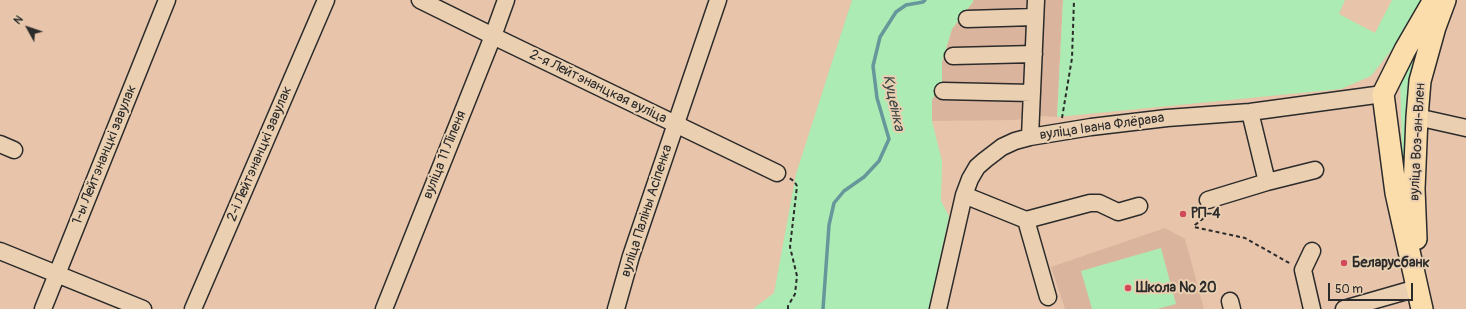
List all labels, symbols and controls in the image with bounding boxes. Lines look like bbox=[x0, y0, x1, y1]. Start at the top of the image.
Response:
north arrow bbox=[8, 8, 48, 48]
text: N bbox=[11, 13, 26, 27]
street label: 2-я Лейтэнанцкая вуліца bbox=[527, 46, 669, 128]
water label: Куцеінка bbox=[878, 73, 908, 133]
street label: 1-ы Лейтэнанцкі завулак bbox=[69, 83, 141, 227]
street label: вуліца Воз-ан-Влен bbox=[1407, 83, 1429, 201]
street label: 2-і Лейтэнанцкі завулак bbox=[224, 84, 296, 224]
street label: вуліца 11 Ліпеня bbox=[420, 108, 470, 202]
street label: вуліца Івана Флёрава bbox=[1039, 110, 1165, 144]
street label: вуліца Паліны Асіпенка bbox=[618, 143, 676, 279]
place label: РП-4 bbox=[1191, 206, 1220, 222]
marker: РП-4 bbox=[1178, 209, 1188, 219]
place label: Беларусбанк bbox=[1352, 255, 1430, 271]
marker: Беларусбанк bbox=[1339, 258, 1349, 268]
scale bar bbox=[1330, 275, 1415, 301]
place label: Школа № 20 bbox=[1136, 280, 1217, 296]
text: 50 m bbox=[1335, 282, 1363, 297]
marker: Школа № 20 bbox=[1123, 283, 1133, 293]

